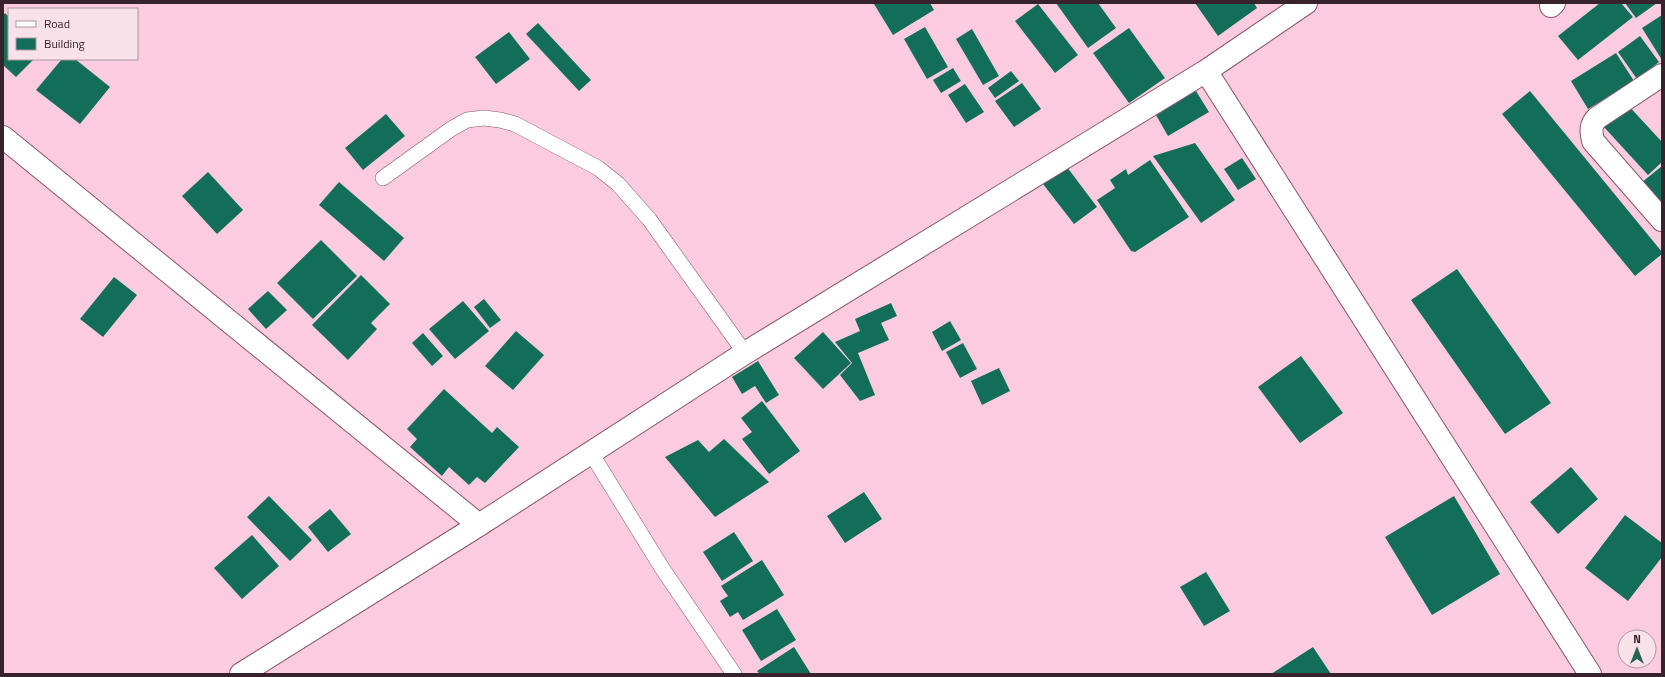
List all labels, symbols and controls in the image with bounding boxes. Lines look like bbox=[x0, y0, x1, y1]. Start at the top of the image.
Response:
legend bbox=[8, 8, 138, 60]
text: Road bbox=[44, 14, 70, 33]
text: Building bbox=[44, 34, 85, 53]
north arrow bbox=[1617, 629, 1657, 669]
text: N bbox=[1633, 631, 1641, 647]

